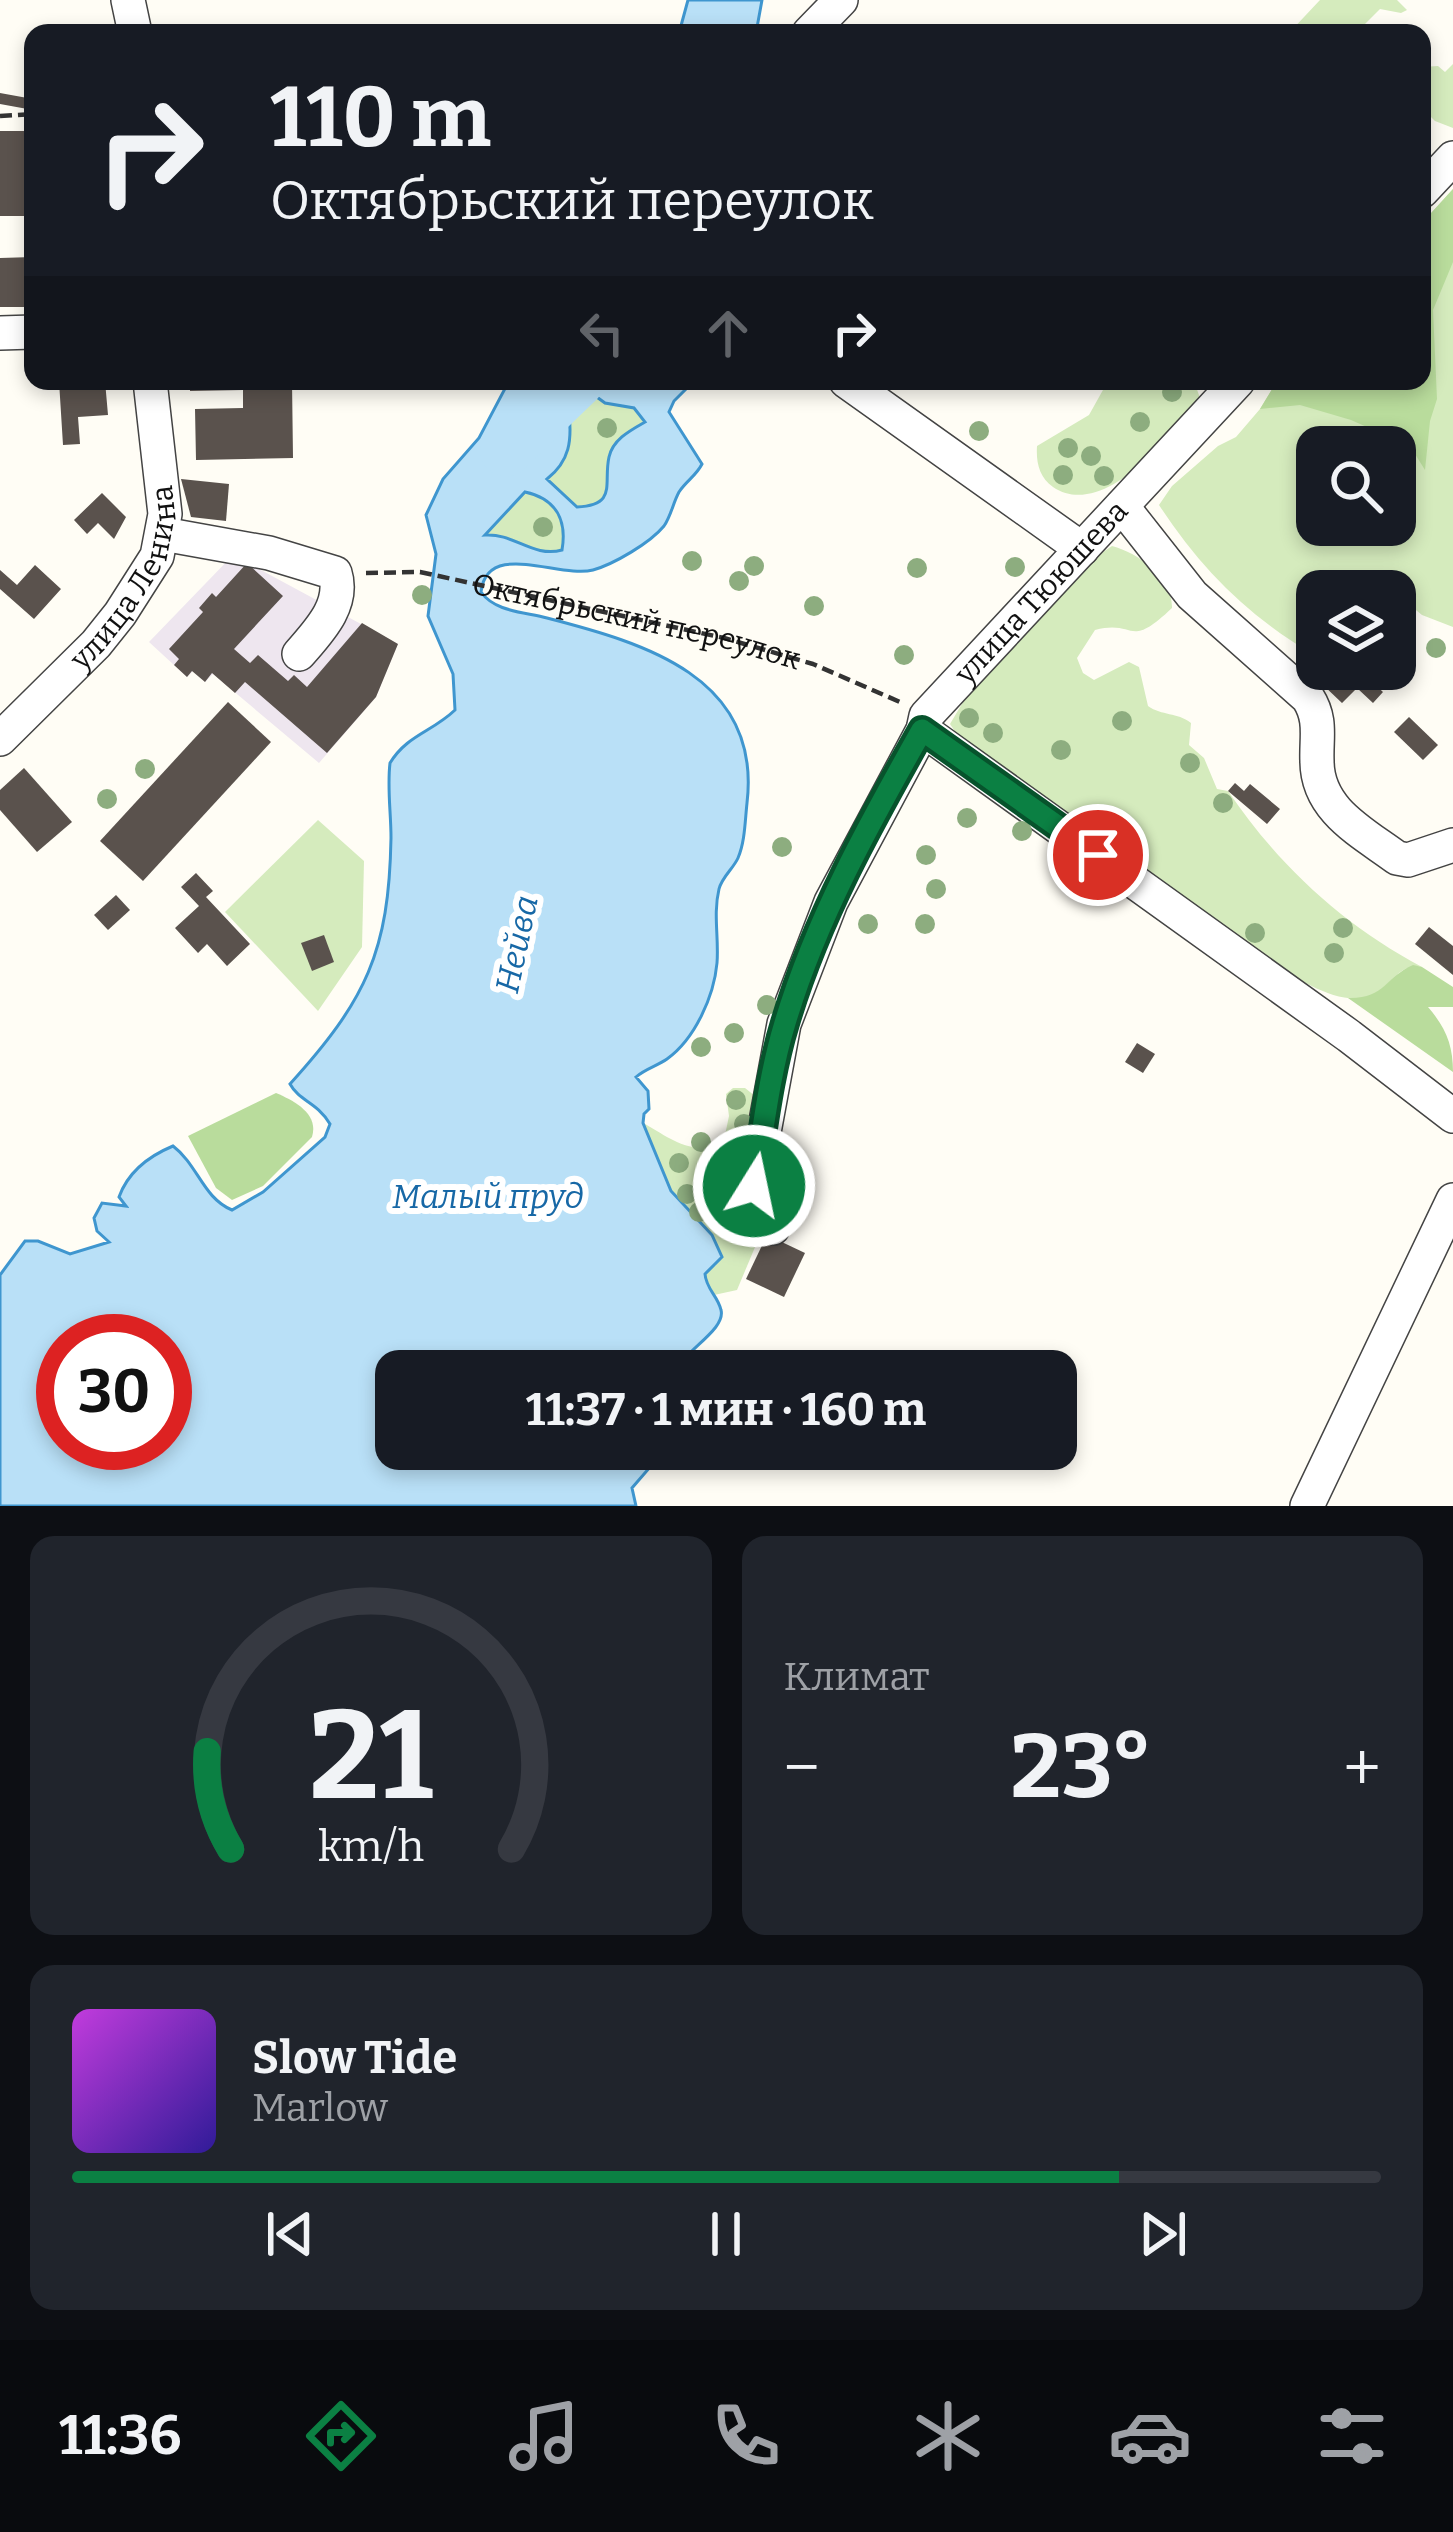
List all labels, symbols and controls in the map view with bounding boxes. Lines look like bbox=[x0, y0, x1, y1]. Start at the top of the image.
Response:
text: 110 m bbox=[270, 67, 491, 168]
icon: right bbox=[72, 72, 228, 228]
text: Октябрьский переулок bbox=[270, 169, 874, 233]
icon: left bbox=[569, 300, 635, 366]
icon: ahead bbox=[695, 300, 761, 366]
icon: right bbox=[821, 300, 887, 366]
map controls bbox=[1296, 426, 1416, 690]
button: search bbox=[1296, 426, 1416, 546]
street label: улица Ленина bbox=[62, 483, 184, 678]
street label: улица Тююшева bbox=[946, 493, 1135, 692]
street label: Октябрьский переулок bbox=[469, 566, 805, 677]
button: layers bbox=[1296, 570, 1416, 690]
pin bbox=[1047, 804, 1149, 906]
icon: arrive bbox=[1065, 822, 1131, 888]
water label: Нейва bbox=[487, 892, 547, 996]
position arrow bbox=[691, 1123, 817, 1249]
water label: Малый пруд bbox=[392, 1177, 584, 1217]
speed limit sign: 30 bbox=[36, 1314, 192, 1470]
text: 11:37 · 1 мин · 160 m bbox=[526, 1383, 926, 1437]
text: Климат bbox=[784, 1654, 929, 1700]
text: 21 bbox=[309, 1681, 433, 1831]
text: 23° bbox=[1010, 1713, 1153, 1821]
text: − bbox=[784, 1728, 820, 1807]
text: + bbox=[1343, 1728, 1381, 1807]
text: km/h bbox=[318, 1820, 424, 1871]
text: Slow Tide bbox=[252, 2031, 457, 2085]
text: Marlow bbox=[252, 2085, 388, 2131]
icon: previous bbox=[257, 2201, 323, 2267]
icon: pause bbox=[693, 2201, 759, 2267]
icon: next bbox=[1130, 2201, 1196, 2267]
icon: directions bbox=[299, 2394, 383, 2478]
icon: music bbox=[502, 2394, 586, 2478]
icon: phone bbox=[704, 2394, 788, 2478]
icon: climate bbox=[906, 2394, 990, 2478]
icon: car bbox=[1108, 2394, 1192, 2478]
icon: filters bbox=[1310, 2394, 1394, 2478]
text: 11:36 bbox=[59, 2404, 181, 2468]

